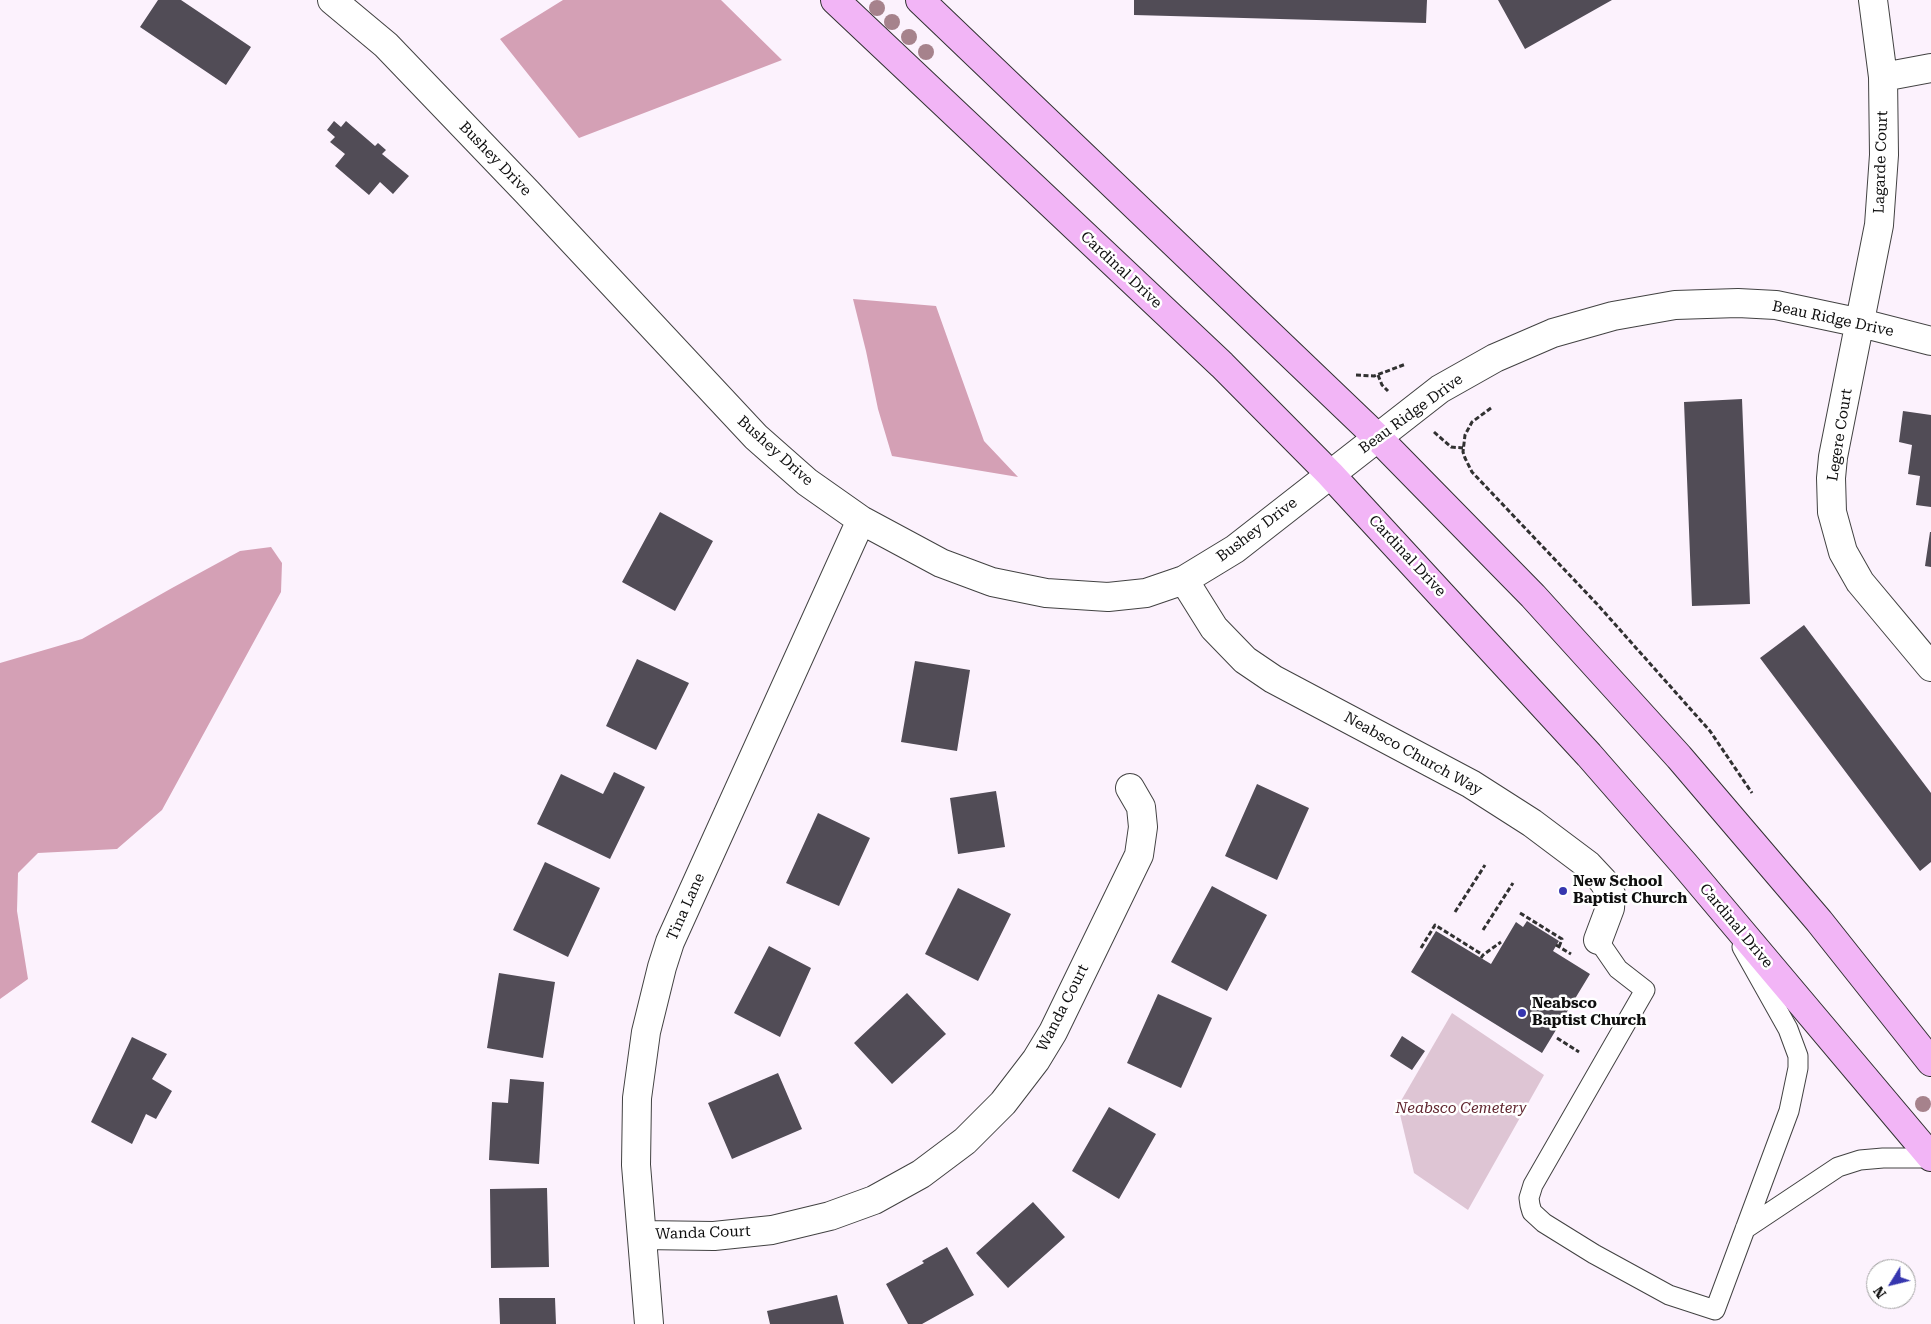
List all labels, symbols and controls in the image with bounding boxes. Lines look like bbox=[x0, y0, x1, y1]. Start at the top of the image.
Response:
street label: Lagarde Court bbox=[1870, 110, 1892, 214]
street label: Bushey Drive bbox=[455, 118, 535, 200]
street label: Cardinal Drive bbox=[1077, 228, 1165, 312]
street label: Beau Ridge Drive bbox=[1771, 297, 1895, 341]
street label: Beau Ridge Drive bbox=[1356, 370, 1466, 458]
street label: Legere Court bbox=[1824, 388, 1856, 482]
street label: Bushey Drive bbox=[733, 412, 817, 490]
street label: Bushey Drive bbox=[1213, 494, 1301, 566]
street label: Cardinal Drive bbox=[1365, 512, 1449, 600]
street label: Neabsco Church Way bbox=[1341, 709, 1485, 799]
street label: Tina Lane bbox=[663, 870, 709, 944]
place label: New School Baptist Church bbox=[1573, 873, 1687, 908]
street label: Cardinal Drive bbox=[1695, 880, 1777, 972]
marker: New School Baptist Church bbox=[1557, 885, 1569, 897]
street label: Wanda Court bbox=[1033, 961, 1093, 1055]
place label: Neabsco Baptist Church bbox=[1532, 995, 1646, 1030]
marker: Neabsco Baptist Church bbox=[1516, 1007, 1528, 1019]
park label: Neabsco Cemetery bbox=[1395, 1100, 1527, 1118]
street label: Wanda Court bbox=[655, 1222, 751, 1244]
north arrow bbox=[1866, 1259, 1916, 1309]
text: N bbox=[1870, 1283, 1889, 1301]

